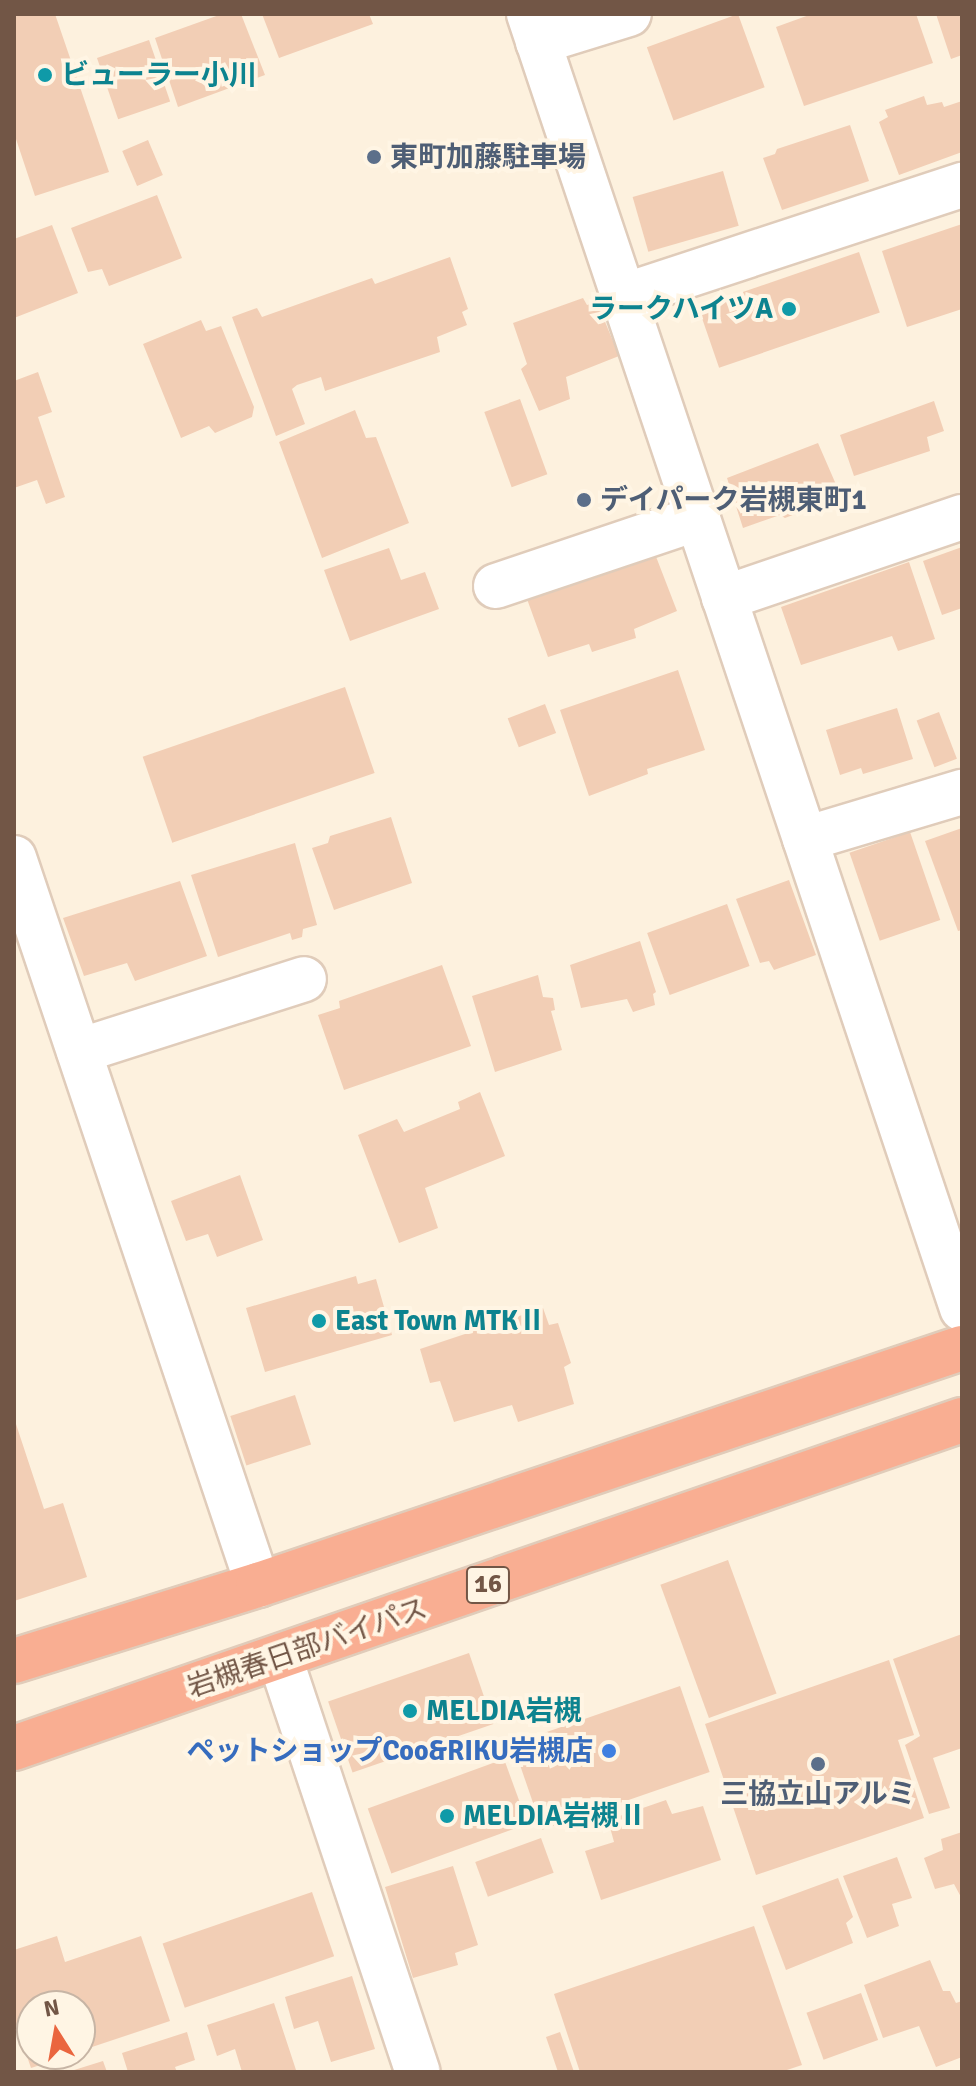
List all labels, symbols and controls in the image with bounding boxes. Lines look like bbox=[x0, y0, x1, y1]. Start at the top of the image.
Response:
place label: ビューラー小川 bbox=[61, 58, 257, 92]
marker: ビューラー小川 bbox=[36, 66, 54, 84]
place label: 東町加藤駐車場 bbox=[390, 140, 586, 174]
marker: 東町加藤駐車場 bbox=[365, 148, 383, 166]
place label: ラークハイツA bbox=[587, 292, 773, 326]
marker: ラークハイツA bbox=[780, 300, 798, 318]
place label: デイパーク岩槻東町1 bbox=[600, 483, 867, 517]
marker: デイパーク岩槻東町1 bbox=[575, 491, 593, 509]
place label: East Town MTKⅡ bbox=[335, 1304, 546, 1338]
marker: East Town MTKⅡ bbox=[310, 1312, 328, 1330]
road number: 16 bbox=[464, 1563, 512, 1607]
street label: 岩槻春日部バイパス bbox=[182, 1591, 432, 1705]
place label: MELDIA岩槻 bbox=[426, 1694, 581, 1728]
marker: MELDIA岩槻 bbox=[401, 1702, 419, 1720]
place label: ペットショップCoo&RIKU岩槻店 bbox=[186, 1734, 593, 1768]
marker: ペットショップCoo&RIKU岩槻店 bbox=[600, 1742, 618, 1760]
marker: 三協立山アルミ bbox=[809, 1755, 827, 1773]
place label: 三協立山アルミ bbox=[720, 1777, 916, 1811]
place label: MELDIA岩槻Ⅱ bbox=[463, 1799, 646, 1833]
marker: MELDIA岩槻Ⅱ bbox=[438, 1807, 456, 1825]
north arrow bbox=[16, 1990, 96, 2070]
text: N bbox=[42, 1993, 62, 2023]

